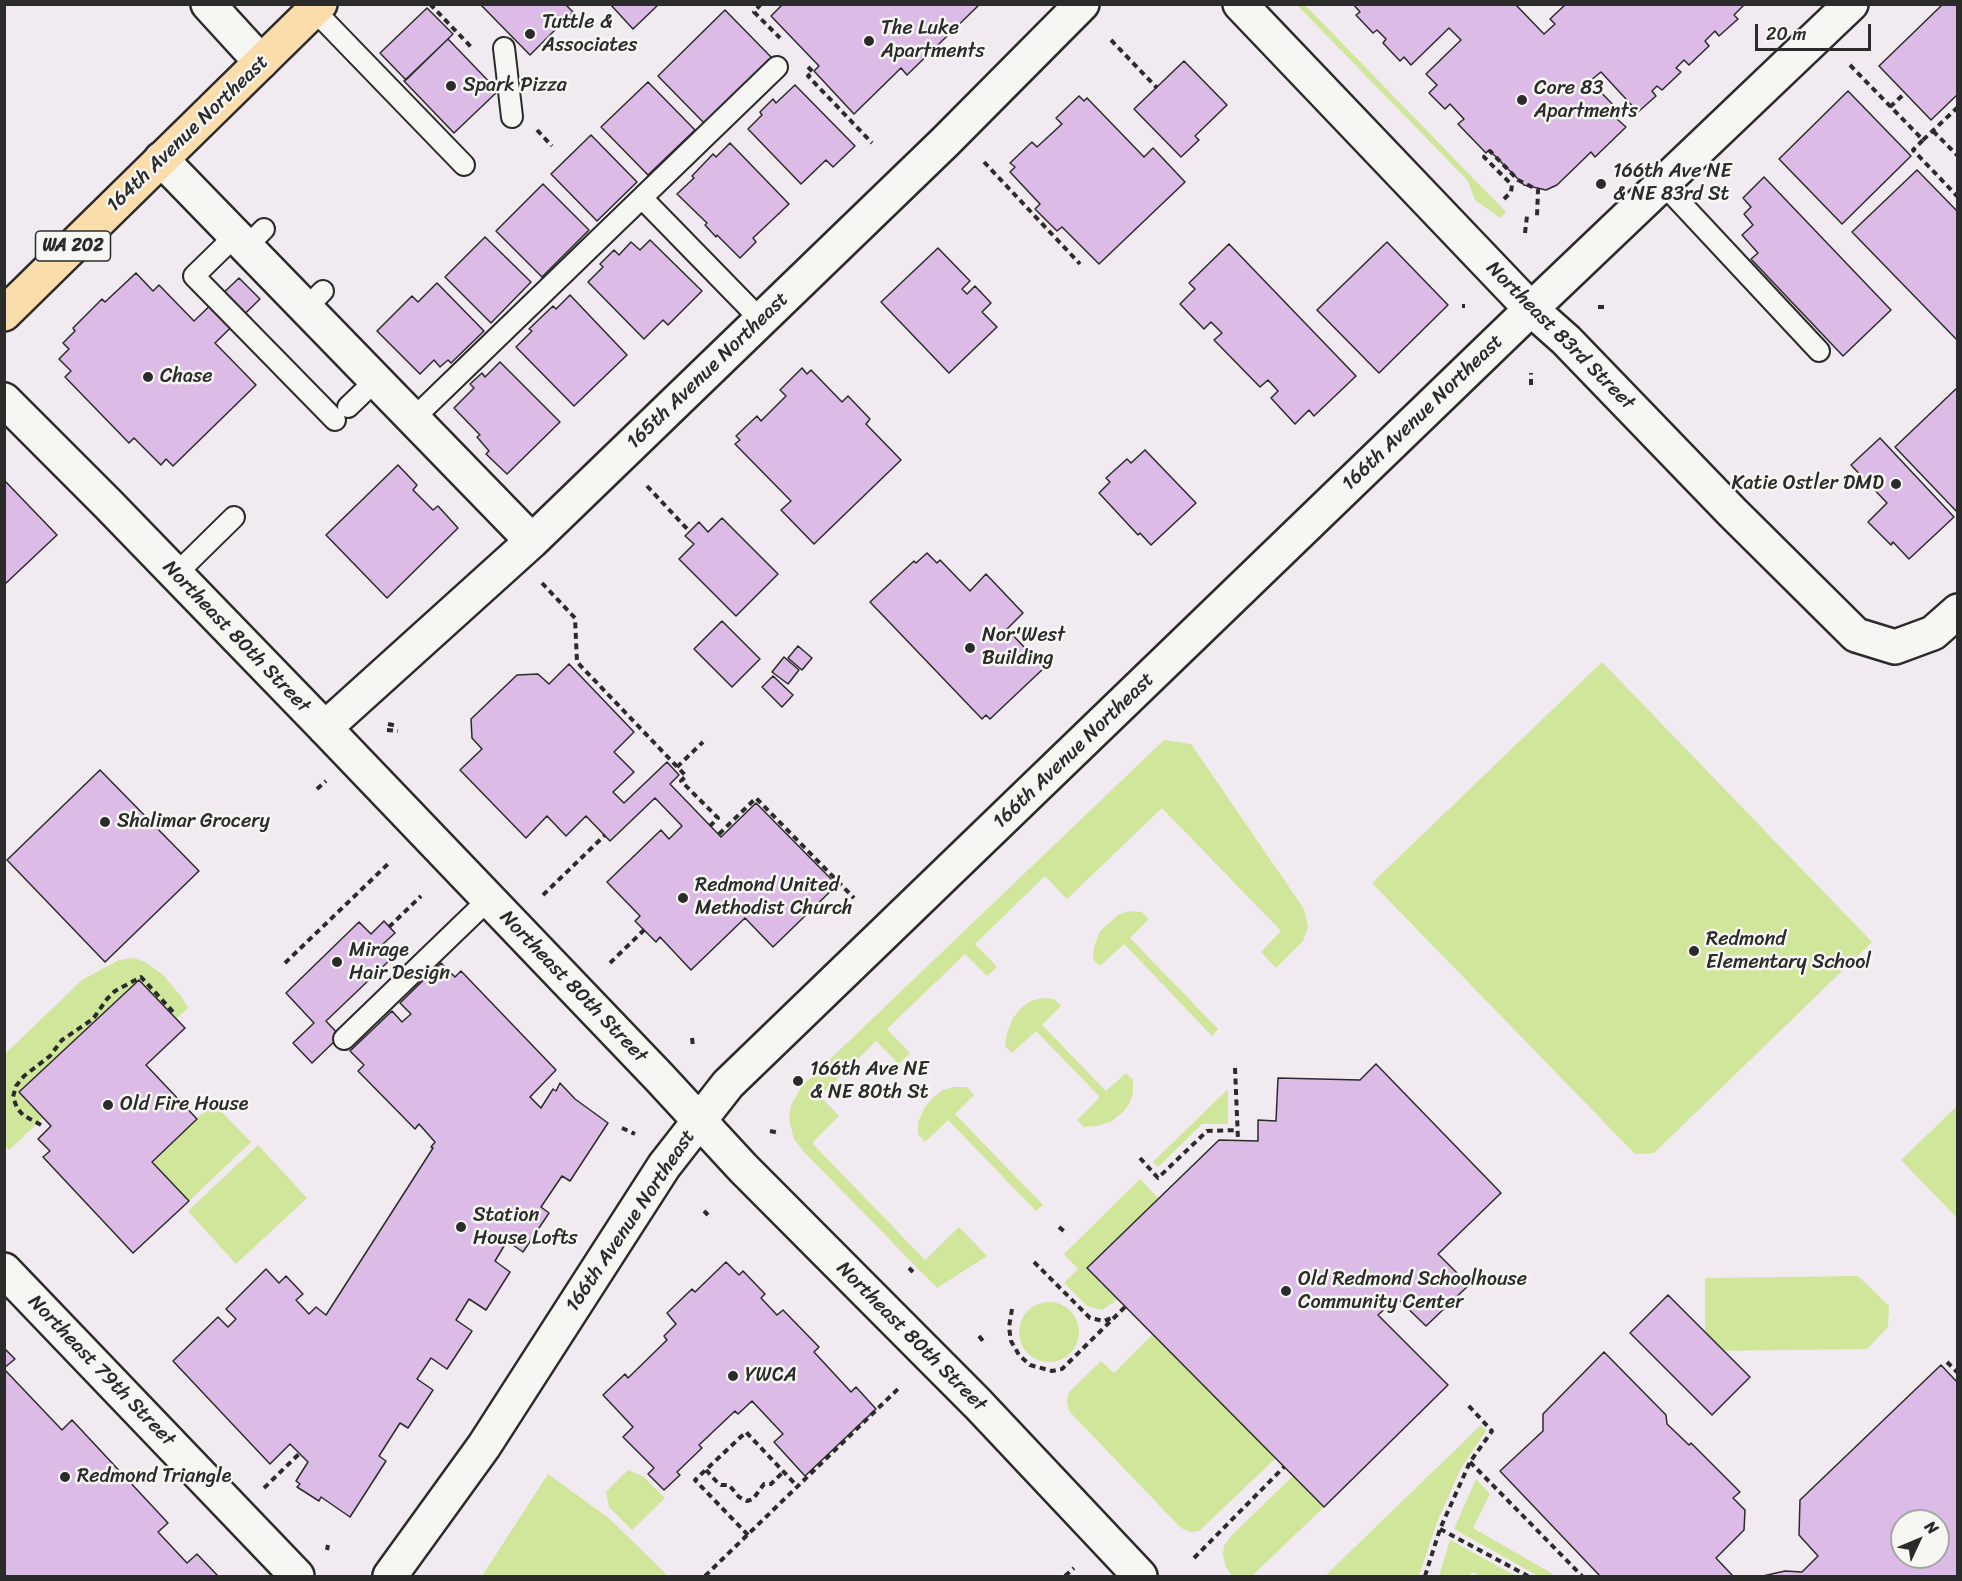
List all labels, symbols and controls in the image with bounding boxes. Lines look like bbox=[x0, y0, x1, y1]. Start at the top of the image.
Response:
place label: Tuttle & Associates bbox=[542, 11, 637, 58]
scale bar bbox=[1758, 12, 1874, 50]
place label: The Luke Apartments bbox=[881, 17, 985, 64]
text: 20 m bbox=[1766, 18, 1806, 50]
marker: Tuttle & Associates bbox=[523, 27, 537, 41]
marker: The Luke Apartments bbox=[862, 34, 876, 48]
street label: 164th Avenue Northeast bbox=[102, 50, 274, 218]
place label: Spark Pizza bbox=[463, 74, 567, 98]
place label: Core 83 Apartments bbox=[1534, 77, 1638, 124]
marker: Spark Pizza bbox=[444, 79, 458, 93]
marker: Core 83 Apartments bbox=[1515, 93, 1529, 107]
place label: 166th Ave NE & NE 83rd St bbox=[1613, 160, 1732, 207]
marker: 166th Ave NE & NE 83rd St bbox=[1594, 177, 1608, 191]
road number: WA 202 bbox=[36, 231, 110, 261]
street label: Northeast 83rd Street bbox=[1481, 257, 1639, 415]
street label: 165th Avenue Northeast bbox=[622, 288, 794, 454]
street label: 166th Avenue Northeast bbox=[1338, 330, 1508, 496]
place label: Chase bbox=[160, 365, 212, 389]
marker: Chase bbox=[141, 370, 155, 384]
place label: Katie Ostler DMD bbox=[1731, 472, 1884, 496]
marker: Katie Ostler DMD bbox=[1889, 477, 1903, 491]
street label: Northeast 80th Street bbox=[157, 556, 315, 718]
place label: Nor'West Building bbox=[982, 624, 1065, 671]
marker: Nor'West Building bbox=[963, 641, 977, 655]
street label: 166th Avenue Northeast bbox=[989, 668, 1159, 834]
place label: Shalimar Grocery bbox=[117, 810, 270, 834]
marker: Shalimar Grocery bbox=[98, 815, 112, 829]
place label: Redmond United Methodist Church bbox=[695, 874, 853, 921]
marker: Redmond United Methodist Church bbox=[676, 891, 690, 905]
street label: Northeast 80th Street bbox=[494, 906, 652, 1068]
place label: Redmond Elementary School bbox=[1706, 928, 1871, 975]
place label: Mirage Hair Design bbox=[349, 939, 450, 986]
marker: Redmond Elementary School bbox=[1687, 944, 1701, 958]
marker: Mirage Hair Design bbox=[330, 955, 344, 969]
place label: 166th Ave NE & NE 80th St bbox=[810, 1058, 929, 1105]
marker: 166th Ave NE & NE 80th St bbox=[791, 1074, 805, 1088]
place label: Old Fire House bbox=[120, 1093, 248, 1117]
marker: Old Fire House bbox=[101, 1098, 115, 1112]
street label: 166th Avenue Northeast bbox=[561, 1125, 701, 1317]
place label: Station House Lofts bbox=[473, 1204, 578, 1251]
marker: Station House Lofts bbox=[454, 1220, 468, 1234]
street label: Northeast 80th Street bbox=[831, 1257, 991, 1417]
place label: Old Redmond Schoolhouse Community Center bbox=[1298, 1268, 1527, 1315]
marker: Old Redmond Schoolhouse Community Center bbox=[1279, 1284, 1293, 1298]
street label: Northeast 79th Street bbox=[23, 1290, 179, 1452]
place label: YWCA bbox=[745, 1364, 797, 1388]
marker: YWCA bbox=[726, 1369, 740, 1383]
place label: Redmond Triangle bbox=[77, 1465, 231, 1489]
marker: Redmond Triangle bbox=[58, 1470, 72, 1484]
north arrow bbox=[1890, 1509, 1950, 1569]
text: N bbox=[1918, 1513, 1946, 1542]

